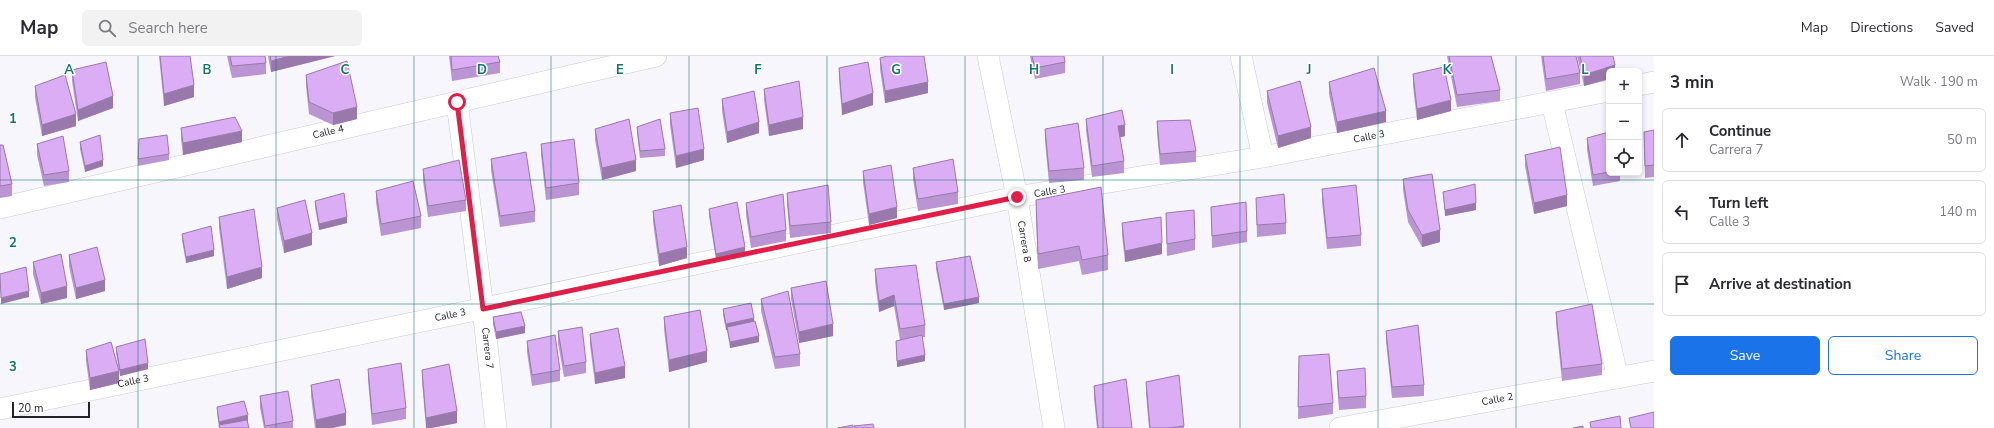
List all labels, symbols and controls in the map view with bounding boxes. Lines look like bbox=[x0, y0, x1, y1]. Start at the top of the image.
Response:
search box bbox=[82, 10, 362, 46]
text: Map bbox=[20, 15, 58, 41]
icon: search bbox=[96, 17, 118, 39]
text: Search here bbox=[128, 18, 208, 38]
text: Map bbox=[1801, 18, 1828, 37]
text: Directions bbox=[1850, 18, 1913, 37]
text: Saved bbox=[1935, 18, 1974, 37]
text: A bbox=[64, 61, 74, 79]
text: B bbox=[203, 61, 212, 79]
text: C bbox=[341, 61, 350, 79]
text: D bbox=[477, 61, 487, 79]
text: E bbox=[616, 61, 624, 79]
text: F bbox=[754, 61, 762, 79]
text: G bbox=[891, 61, 901, 79]
text: H bbox=[1029, 61, 1039, 79]
text: I bbox=[1170, 61, 1174, 79]
text: J bbox=[1306, 61, 1311, 79]
text: K bbox=[1443, 61, 1452, 79]
text: L bbox=[1581, 61, 1589, 79]
map controls bbox=[1606, 68, 1642, 176]
button: + bbox=[1606, 68, 1642, 104]
text: 3 min bbox=[1670, 71, 1714, 94]
text: Walk · 190 m bbox=[1900, 73, 1978, 91]
route start bbox=[448, 93, 466, 111]
button: − bbox=[1606, 104, 1642, 140]
text: 1 bbox=[9, 110, 17, 128]
text: Continue bbox=[1709, 121, 1771, 141]
street label: Calle 4 bbox=[311, 122, 345, 142]
street label: Calle 3 bbox=[1352, 127, 1386, 147]
icon: ahead bbox=[1671, 129, 1693, 151]
text: 50 m bbox=[1947, 131, 1977, 149]
button: locate bbox=[1606, 140, 1642, 176]
text: Carrera 7 bbox=[1709, 141, 1763, 159]
street label: Calle 3 bbox=[1033, 182, 1066, 201]
route end bbox=[1008, 188, 1026, 206]
text: Turn left bbox=[1709, 193, 1768, 213]
icon: left bbox=[1671, 201, 1693, 223]
text: 140 m bbox=[1939, 203, 1977, 221]
text: Calle 3 bbox=[1709, 213, 1750, 231]
street label: Carrera 8 bbox=[1014, 220, 1034, 263]
text: 2 bbox=[9, 234, 17, 252]
icon: arrive bbox=[1671, 273, 1693, 295]
text: Arrive at destination bbox=[1709, 274, 1852, 294]
street label: Calle 3 bbox=[433, 305, 467, 325]
street label: Carrera 7 bbox=[478, 327, 497, 370]
button: Save bbox=[1670, 336, 1820, 375]
button: Share bbox=[1828, 336, 1978, 375]
text: 3 bbox=[9, 358, 17, 376]
street label: Calle 3 bbox=[116, 371, 150, 391]
street label: Calle 2 bbox=[1481, 390, 1514, 409]
scale bar bbox=[12, 400, 90, 419]
text: 20 m bbox=[18, 401, 43, 416]

